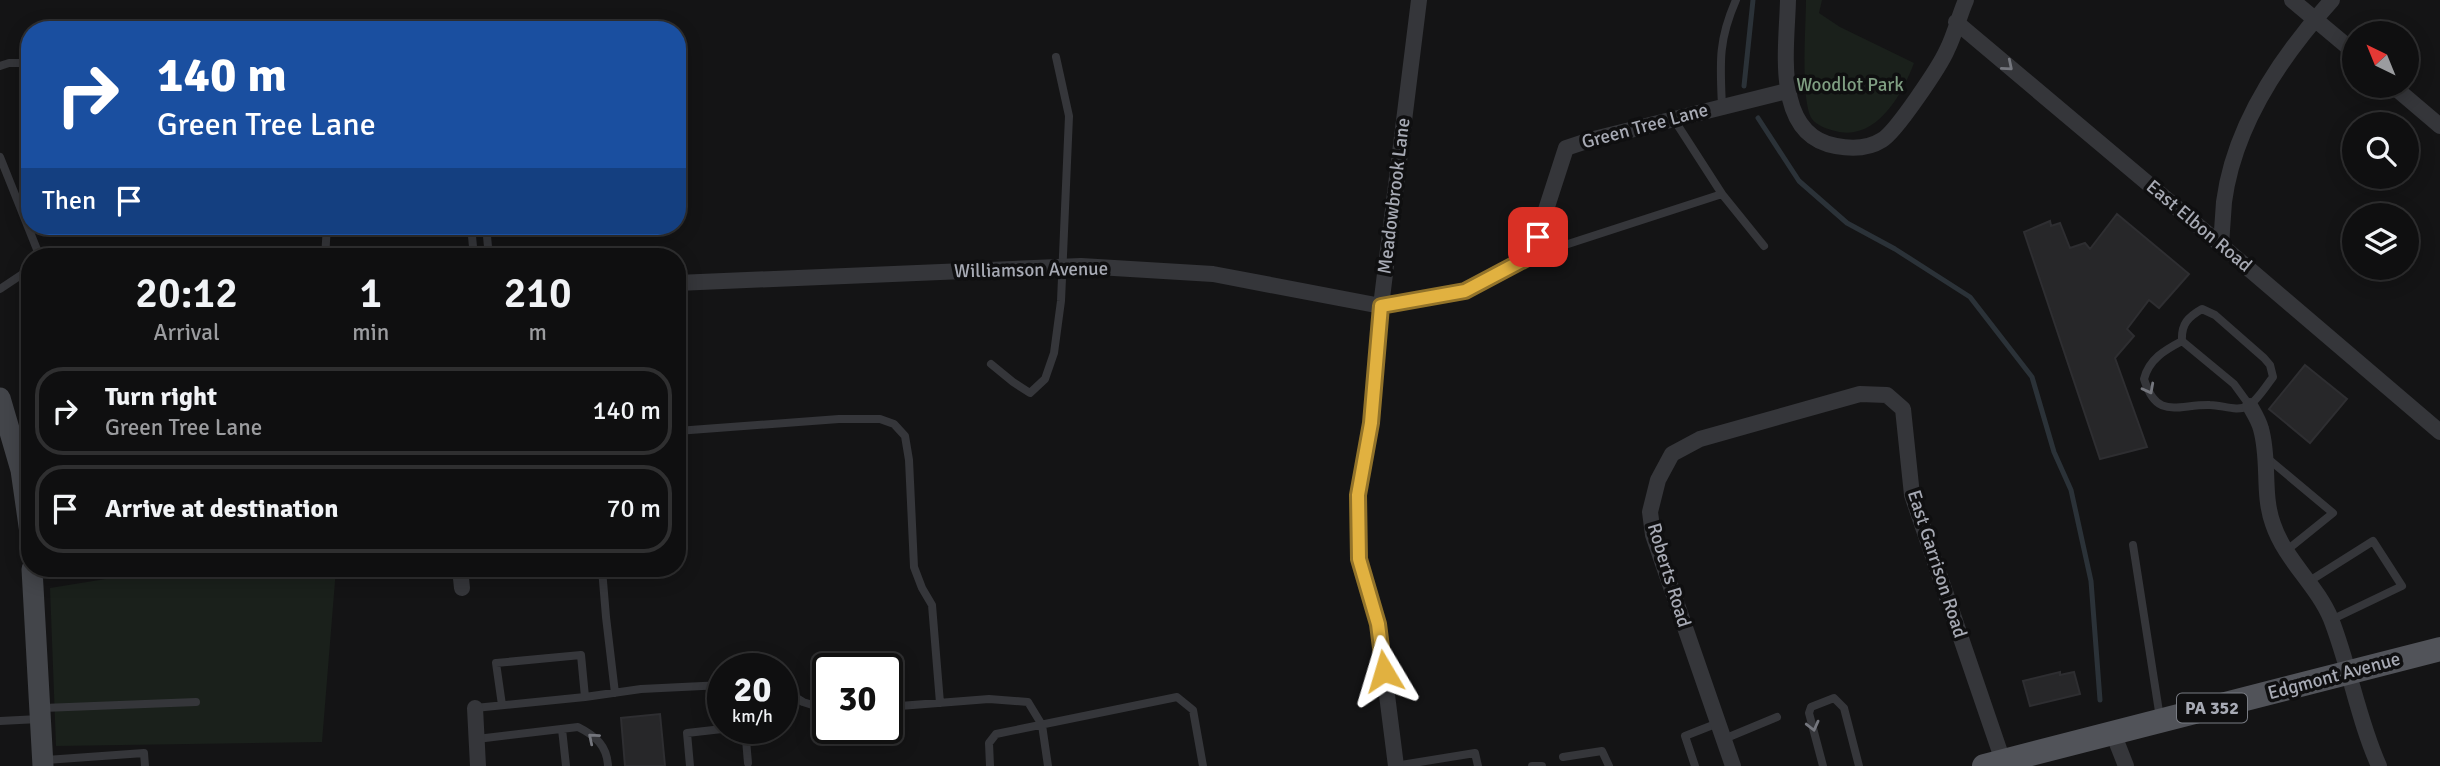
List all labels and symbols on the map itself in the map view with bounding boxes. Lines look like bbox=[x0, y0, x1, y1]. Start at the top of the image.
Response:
north arrow bbox=[2342, 21, 2418, 98]
one-way arrow bbox=[2000, 58, 2013, 70]
park label: Woodlot Park bbox=[1796, 73, 1904, 97]
street label: Green Tree Lane bbox=[1579, 98, 1711, 154]
street label: Meadowbrook Lane bbox=[1373, 116, 1415, 276]
street label: East Elbon Road bbox=[2141, 175, 2257, 277]
pin bbox=[1508, 207, 1568, 267]
street label: Williamson Avenue bbox=[954, 257, 1108, 283]
one-way arrow bbox=[2141, 382, 2155, 395]
street label: East Garrison Road bbox=[1902, 487, 1972, 641]
street label: Roberts Road bbox=[1642, 520, 1696, 630]
position arrow bbox=[1347, 634, 1421, 708]
street label: Edgmont Avenue bbox=[2265, 647, 2403, 705]
speed limit sign: 30 bbox=[812, 653, 903, 744]
road number: PA 352 bbox=[2177, 694, 2247, 722]
one-way arrow bbox=[1805, 719, 1819, 731]
one-way arrow bbox=[588, 734, 601, 746]

